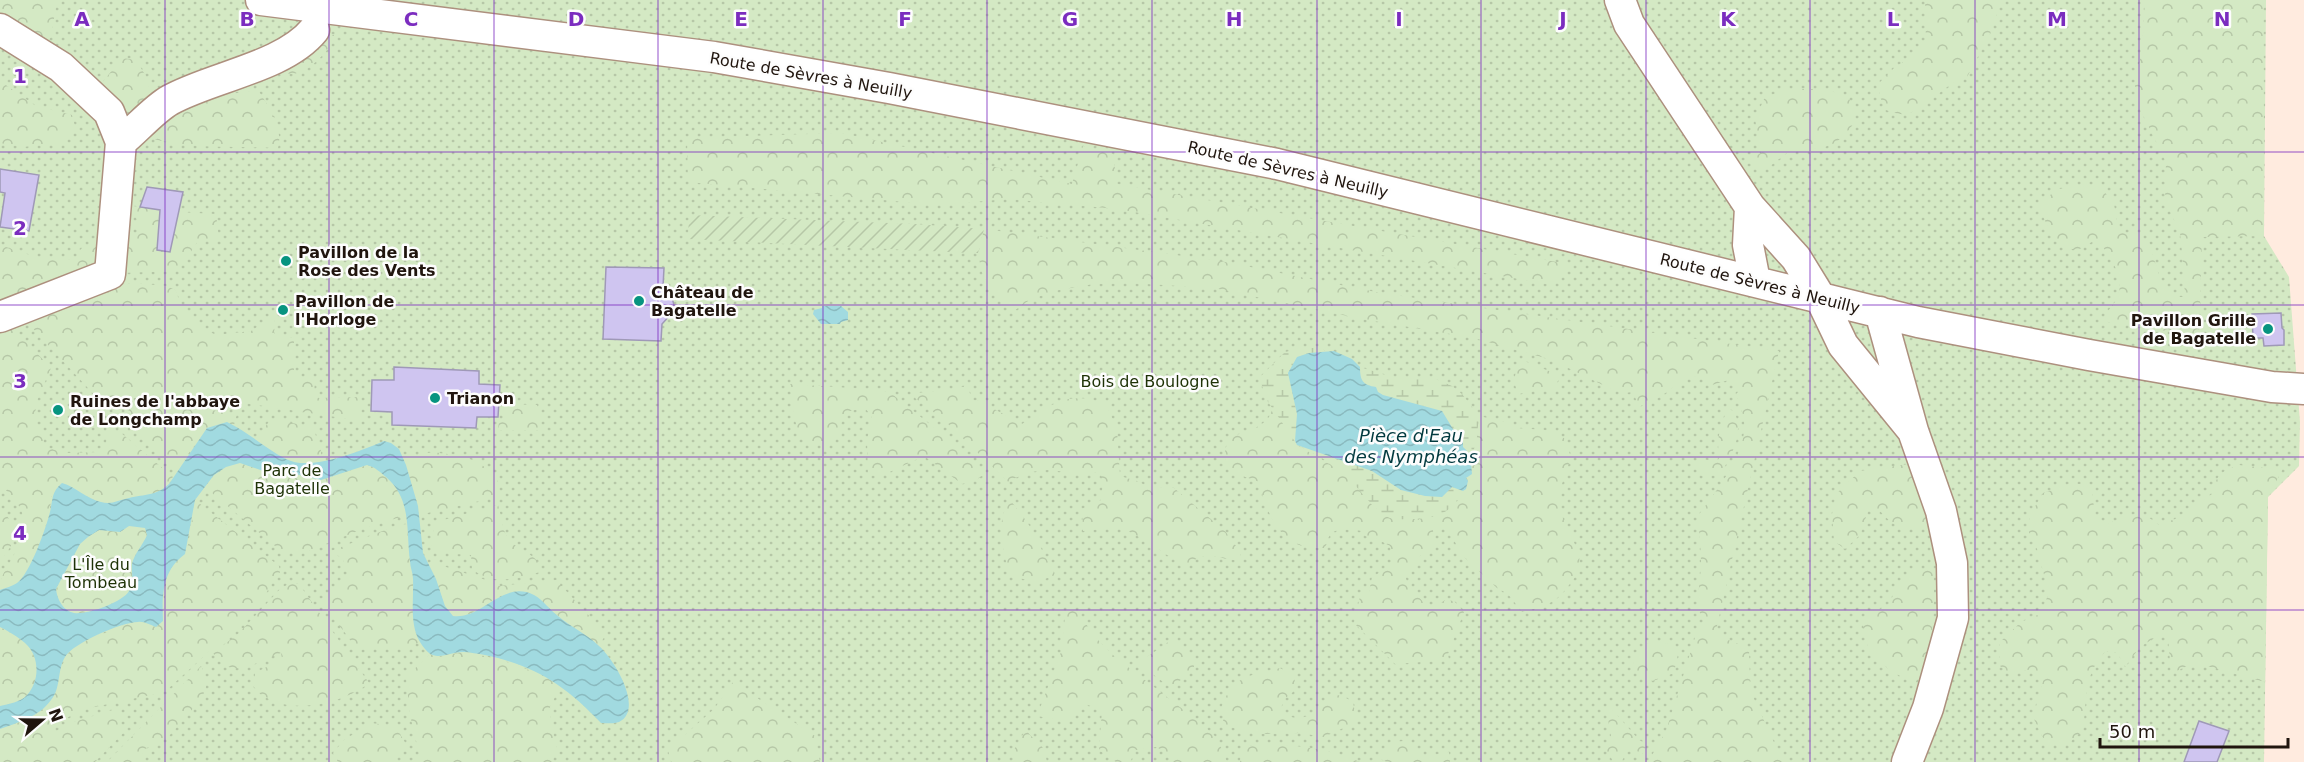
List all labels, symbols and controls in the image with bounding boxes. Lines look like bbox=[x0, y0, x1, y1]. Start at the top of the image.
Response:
text: A bbox=[74, 7, 90, 31]
text: B bbox=[239, 7, 255, 31]
text: C bbox=[404, 7, 418, 31]
text: D bbox=[568, 7, 584, 31]
text: E bbox=[734, 7, 748, 31]
text: F bbox=[898, 7, 912, 31]
text: G bbox=[1062, 7, 1078, 31]
text: H bbox=[1226, 7, 1242, 31]
text: I bbox=[1395, 7, 1403, 31]
text: J bbox=[1557, 7, 1567, 31]
text: K bbox=[1720, 7, 1737, 31]
text: L bbox=[1887, 7, 1900, 31]
text: M bbox=[2047, 7, 2067, 31]
text: N bbox=[2214, 7, 2230, 31]
street label: Route de Sèvres à Neuilly bbox=[708, 48, 914, 103]
text: 1 bbox=[13, 64, 27, 88]
street label: Route de Sèvres à Neuilly bbox=[1186, 137, 1390, 202]
text: 2 bbox=[13, 216, 27, 240]
place label: Pavillon de la Rose des Vents bbox=[298, 243, 436, 280]
street label: Route de Sèvres à Neuilly bbox=[1658, 249, 1862, 318]
marker: Pavillon de la Rose des Vents bbox=[279, 254, 293, 268]
place label: Château de Bagatelle bbox=[651, 283, 754, 320]
place label: Pavillon de l'Horloge bbox=[295, 292, 394, 329]
marker: Château de Bagatelle bbox=[632, 294, 646, 308]
marker: Pavillon de l'Horloge bbox=[276, 303, 290, 317]
place label: Pavillon Grille de Bagatelle bbox=[2131, 311, 2256, 348]
marker: Pavillon Grille de Bagatelle bbox=[2261, 322, 2275, 336]
text: 3 bbox=[13, 369, 27, 393]
park label: Bois de Boulogne bbox=[1081, 372, 1220, 391]
place label: Trianon bbox=[447, 389, 514, 408]
marker: Trianon bbox=[428, 391, 442, 405]
place label: Ruines de l'abbaye de Longchamp bbox=[70, 392, 240, 429]
marker: Ruines de l'abbaye de Longchamp bbox=[51, 403, 65, 417]
water label: Pièce d'Eau des Nymphéas bbox=[1344, 425, 1478, 467]
park label: Parc de Bagatelle bbox=[254, 461, 330, 498]
text: 4 bbox=[13, 521, 27, 545]
park label: L'Île du Tombeau bbox=[64, 555, 137, 592]
north arrow bbox=[12, 690, 72, 750]
text: N bbox=[44, 705, 67, 725]
scale bar bbox=[2100, 711, 2288, 749]
text: 50 m bbox=[2109, 721, 2155, 742]

